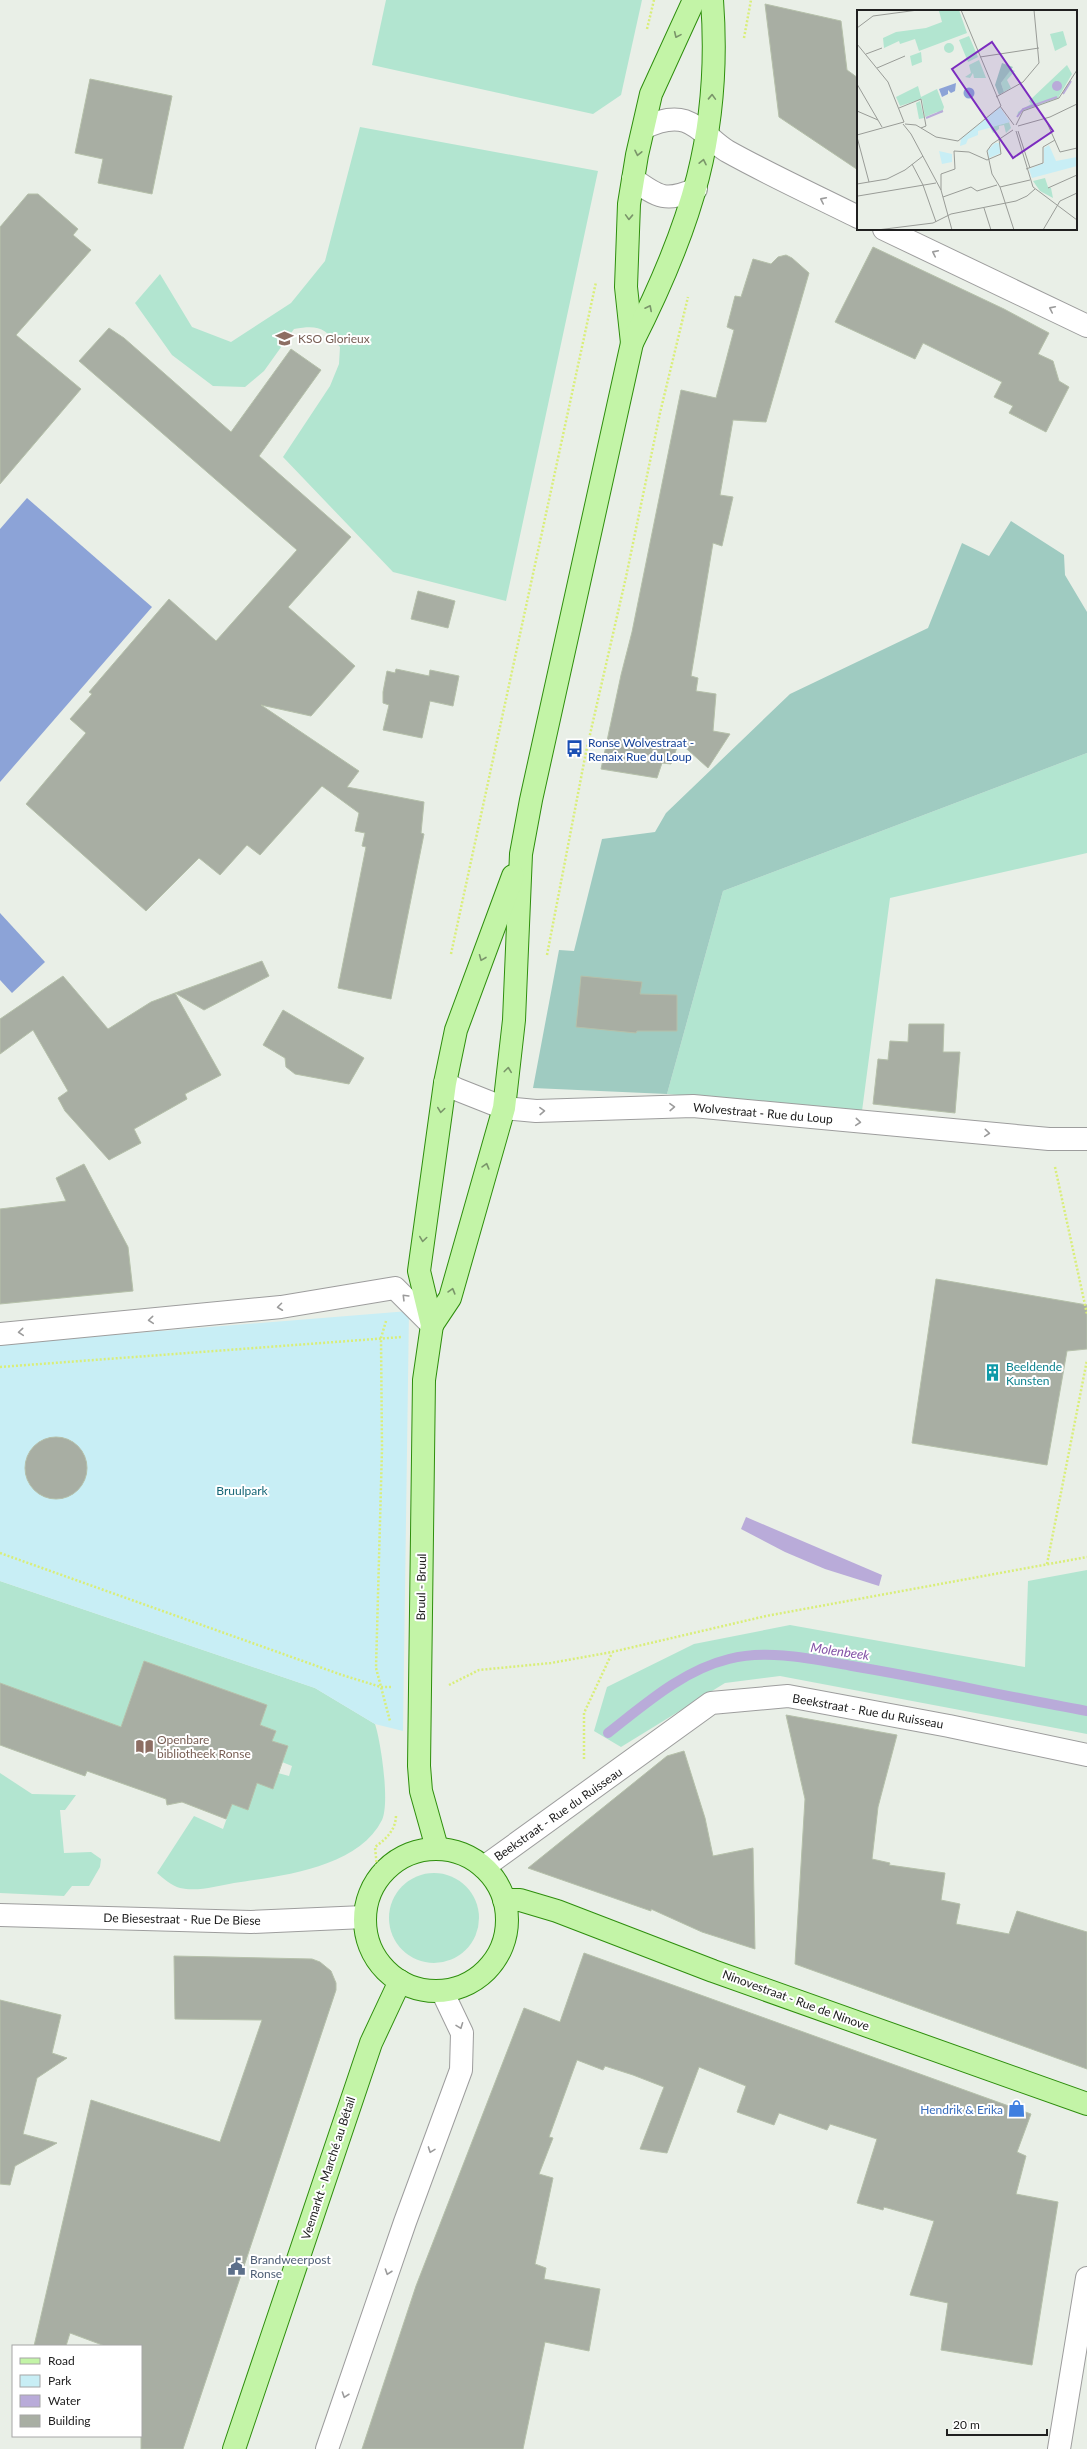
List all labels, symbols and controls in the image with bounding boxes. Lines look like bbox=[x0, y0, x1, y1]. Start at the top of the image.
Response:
inset map bbox=[857, 10, 1077, 230]
one-way arrow bbox=[674, 31, 682, 39]
one-way arrow bbox=[708, 94, 717, 100]
one-way arrow bbox=[634, 150, 642, 156]
one-way arrow bbox=[698, 159, 706, 166]
one-way arrow bbox=[820, 197, 827, 205]
one-way arrow bbox=[624, 214, 633, 220]
one-way arrow bbox=[931, 250, 939, 258]
one-way arrow bbox=[645, 305, 652, 312]
one-way arrow bbox=[1049, 306, 1056, 314]
school or university icon: KSO Glorieux bbox=[275, 328, 295, 348]
place label: KSO Glorieux bbox=[298, 331, 370, 346]
place label: Ronse Wolvestraat - Renaix Rue du Loup bbox=[588, 735, 694, 764]
bus stop icon: Ronse Wolvestraat - Renaix Rue du Loup bbox=[565, 739, 585, 759]
one-way arrow bbox=[479, 955, 487, 962]
one-way arrow bbox=[504, 1067, 513, 1073]
street label: Wolvestraat - Rue du Loup bbox=[693, 1099, 834, 1127]
one-way arrow bbox=[669, 1103, 675, 1111]
one-way arrow bbox=[437, 1107, 446, 1113]
one-way arrow bbox=[539, 1107, 545, 1115]
one-way arrow bbox=[855, 1117, 861, 1126]
one-way arrow bbox=[984, 1129, 990, 1138]
one-way arrow bbox=[481, 1163, 490, 1170]
one-way arrow bbox=[419, 1236, 428, 1242]
one-way arrow bbox=[447, 1288, 456, 1295]
one-way arrow bbox=[402, 1294, 410, 1302]
one-way arrow bbox=[277, 1302, 283, 1311]
one-way arrow bbox=[148, 1315, 154, 1324]
one-way arrow bbox=[18, 1327, 25, 1336]
place label: Beeldende Kunsten bbox=[1006, 1359, 1062, 1388]
building icon: Beeldende Kunsten bbox=[983, 1363, 1003, 1383]
park label: Bruulpark bbox=[216, 1483, 269, 1498]
street label: Bruul - Bruul bbox=[413, 1553, 429, 1621]
water label: Molenbeek bbox=[810, 1639, 871, 1663]
street label: Beekstraat - Rue du Ruisseau bbox=[791, 1690, 945, 1732]
place label: Openbare bibliotheek Ronse bbox=[157, 1732, 251, 1761]
library icon: Openbare bibliotheek Ronse bbox=[134, 1736, 154, 1756]
street label: Beekstraat - Rue du Ruisseau bbox=[491, 1764, 625, 1864]
street label: De Biesestraat - Rue De Biese bbox=[103, 1910, 261, 1928]
street label: Ninovestraat - Rue de Ninove bbox=[720, 1966, 872, 2034]
one-way arrow bbox=[455, 2022, 463, 2029]
street label: Veemarkt - Marché au Bétail bbox=[298, 2095, 358, 2241]
shop icon: Hendrik & Erika bbox=[1006, 2099, 1026, 2119]
place label: Hendrik & Erika bbox=[920, 2102, 1003, 2117]
one-way arrow bbox=[428, 2146, 436, 2153]
place label: Brandweerpost Ronse bbox=[250, 2252, 331, 2281]
public building icon: Brandweerpost Ronse bbox=[227, 2256, 247, 2276]
one-way arrow bbox=[384, 2269, 392, 2276]
legend bbox=[12, 2345, 142, 2437]
text: Road bbox=[48, 2353, 75, 2368]
text: Park bbox=[48, 2373, 72, 2388]
one-way arrow bbox=[342, 2392, 350, 2399]
text: Water bbox=[48, 2393, 81, 2408]
scale bar bbox=[947, 2411, 1047, 2437]
text: Building bbox=[48, 2413, 91, 2428]
text: 20 m bbox=[953, 2417, 980, 2432]

